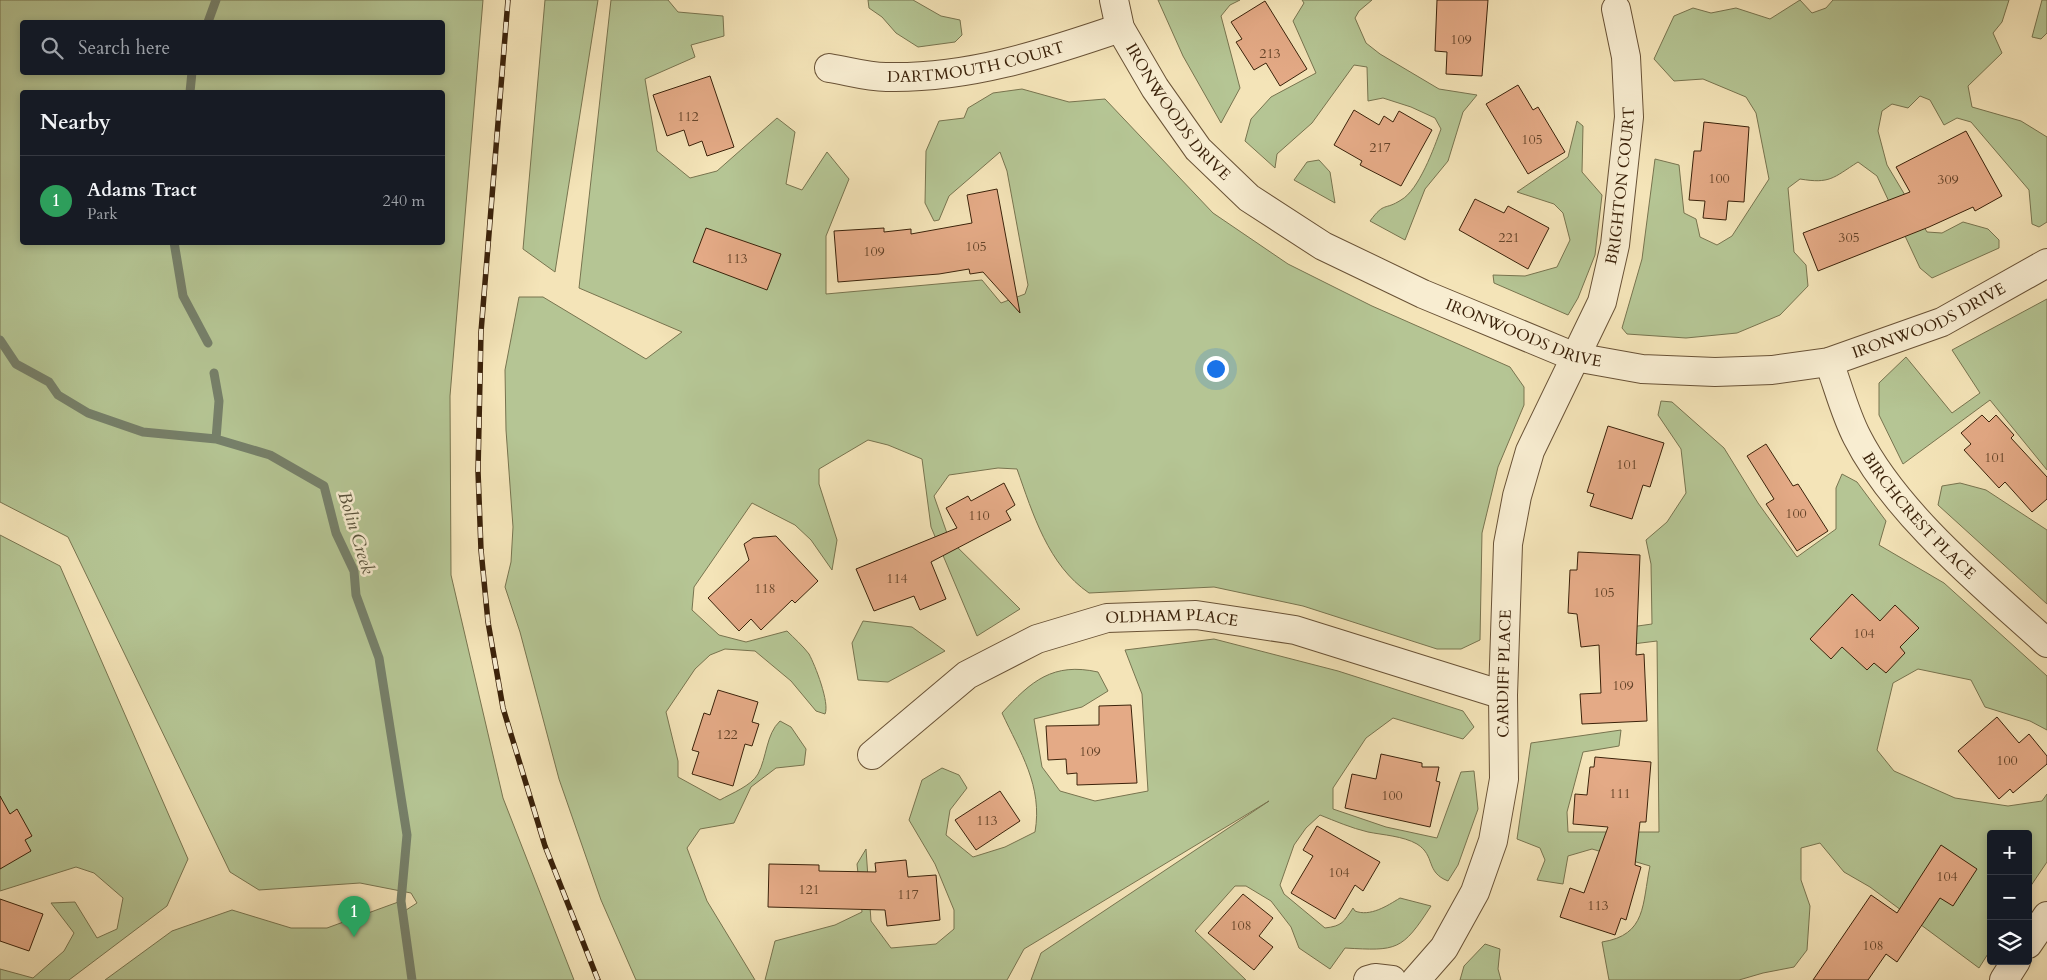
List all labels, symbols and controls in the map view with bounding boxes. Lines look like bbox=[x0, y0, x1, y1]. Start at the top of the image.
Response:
search box bbox=[20, 20, 445, 75]
house number: 109 bbox=[1450, 30, 1472, 49]
icon: search bbox=[38, 34, 66, 62]
text: Search here bbox=[78, 35, 170, 61]
street label: DARTMOUTH COURT bbox=[887, 36, 1068, 88]
street label: IRONWOODS DRIVE bbox=[1120, 39, 1235, 186]
house number: 213 bbox=[1259, 44, 1281, 63]
street label: BRIGHTON COURT bbox=[1600, 106, 1640, 267]
house number: 112 bbox=[677, 107, 699, 126]
text: Nearby bbox=[40, 108, 111, 137]
house number: 105 bbox=[1521, 130, 1543, 149]
house number: 217 bbox=[1369, 138, 1391, 157]
house number: 100 bbox=[1708, 169, 1730, 188]
house number: 309 bbox=[1937, 170, 1959, 189]
text: Adams Tract bbox=[87, 177, 196, 203]
text: 1 bbox=[52, 190, 60, 212]
text: 240 m bbox=[383, 190, 425, 212]
text: Park bbox=[87, 203, 118, 225]
house number: 221 bbox=[1498, 228, 1520, 247]
house number: 305 bbox=[1838, 228, 1860, 247]
house number: 105 bbox=[965, 237, 987, 256]
house number: 109 bbox=[863, 242, 885, 261]
house number: 113 bbox=[726, 249, 748, 268]
street label: IRONWOODS DRIVE bbox=[1849, 277, 2010, 364]
street label: IRONWOODS DRIVE bbox=[1442, 294, 1603, 373]
your location bbox=[1203, 356, 1229, 382]
street label: BIRCHCREST PLACE bbox=[1857, 448, 1981, 585]
house number: 101 bbox=[1984, 448, 2006, 467]
house number: 101 bbox=[1616, 455, 1638, 474]
water label: Bolin Creek bbox=[332, 489, 380, 577]
house number: 100 bbox=[1785, 504, 1807, 523]
house number: 110 bbox=[968, 506, 990, 525]
house number: 114 bbox=[886, 569, 908, 588]
house number: 118 bbox=[754, 579, 776, 598]
house number: 105 bbox=[1593, 583, 1615, 602]
street label: OLDHAM PLACE bbox=[1105, 604, 1240, 632]
street label: CARDIFF PLACE bbox=[1492, 609, 1517, 738]
house number: 104 bbox=[1853, 624, 1875, 643]
house number: 109 bbox=[1612, 676, 1634, 695]
house number: 122 bbox=[716, 725, 738, 744]
house number: 109 bbox=[1079, 742, 1101, 761]
house number: 100 bbox=[1996, 751, 2018, 770]
house number: 111 bbox=[1609, 784, 1631, 803]
house number: 100 bbox=[1381, 786, 1403, 805]
house number: 113 bbox=[976, 811, 998, 830]
map controls bbox=[1987, 830, 2032, 965]
button: + bbox=[1987, 830, 2032, 875]
house number: 104 bbox=[1328, 863, 1350, 882]
house number: 104 bbox=[1936, 867, 1958, 886]
button: − bbox=[1987, 875, 2032, 920]
house number: 121 bbox=[798, 880, 820, 899]
house number: 117 bbox=[897, 885, 919, 904]
pin: 1 bbox=[338, 896, 370, 937]
house number: 113 bbox=[1587, 896, 1609, 915]
house number: 108 bbox=[1230, 916, 1252, 935]
button: layers bbox=[1987, 920, 2032, 965]
house number: 108 bbox=[1862, 936, 1884, 955]

